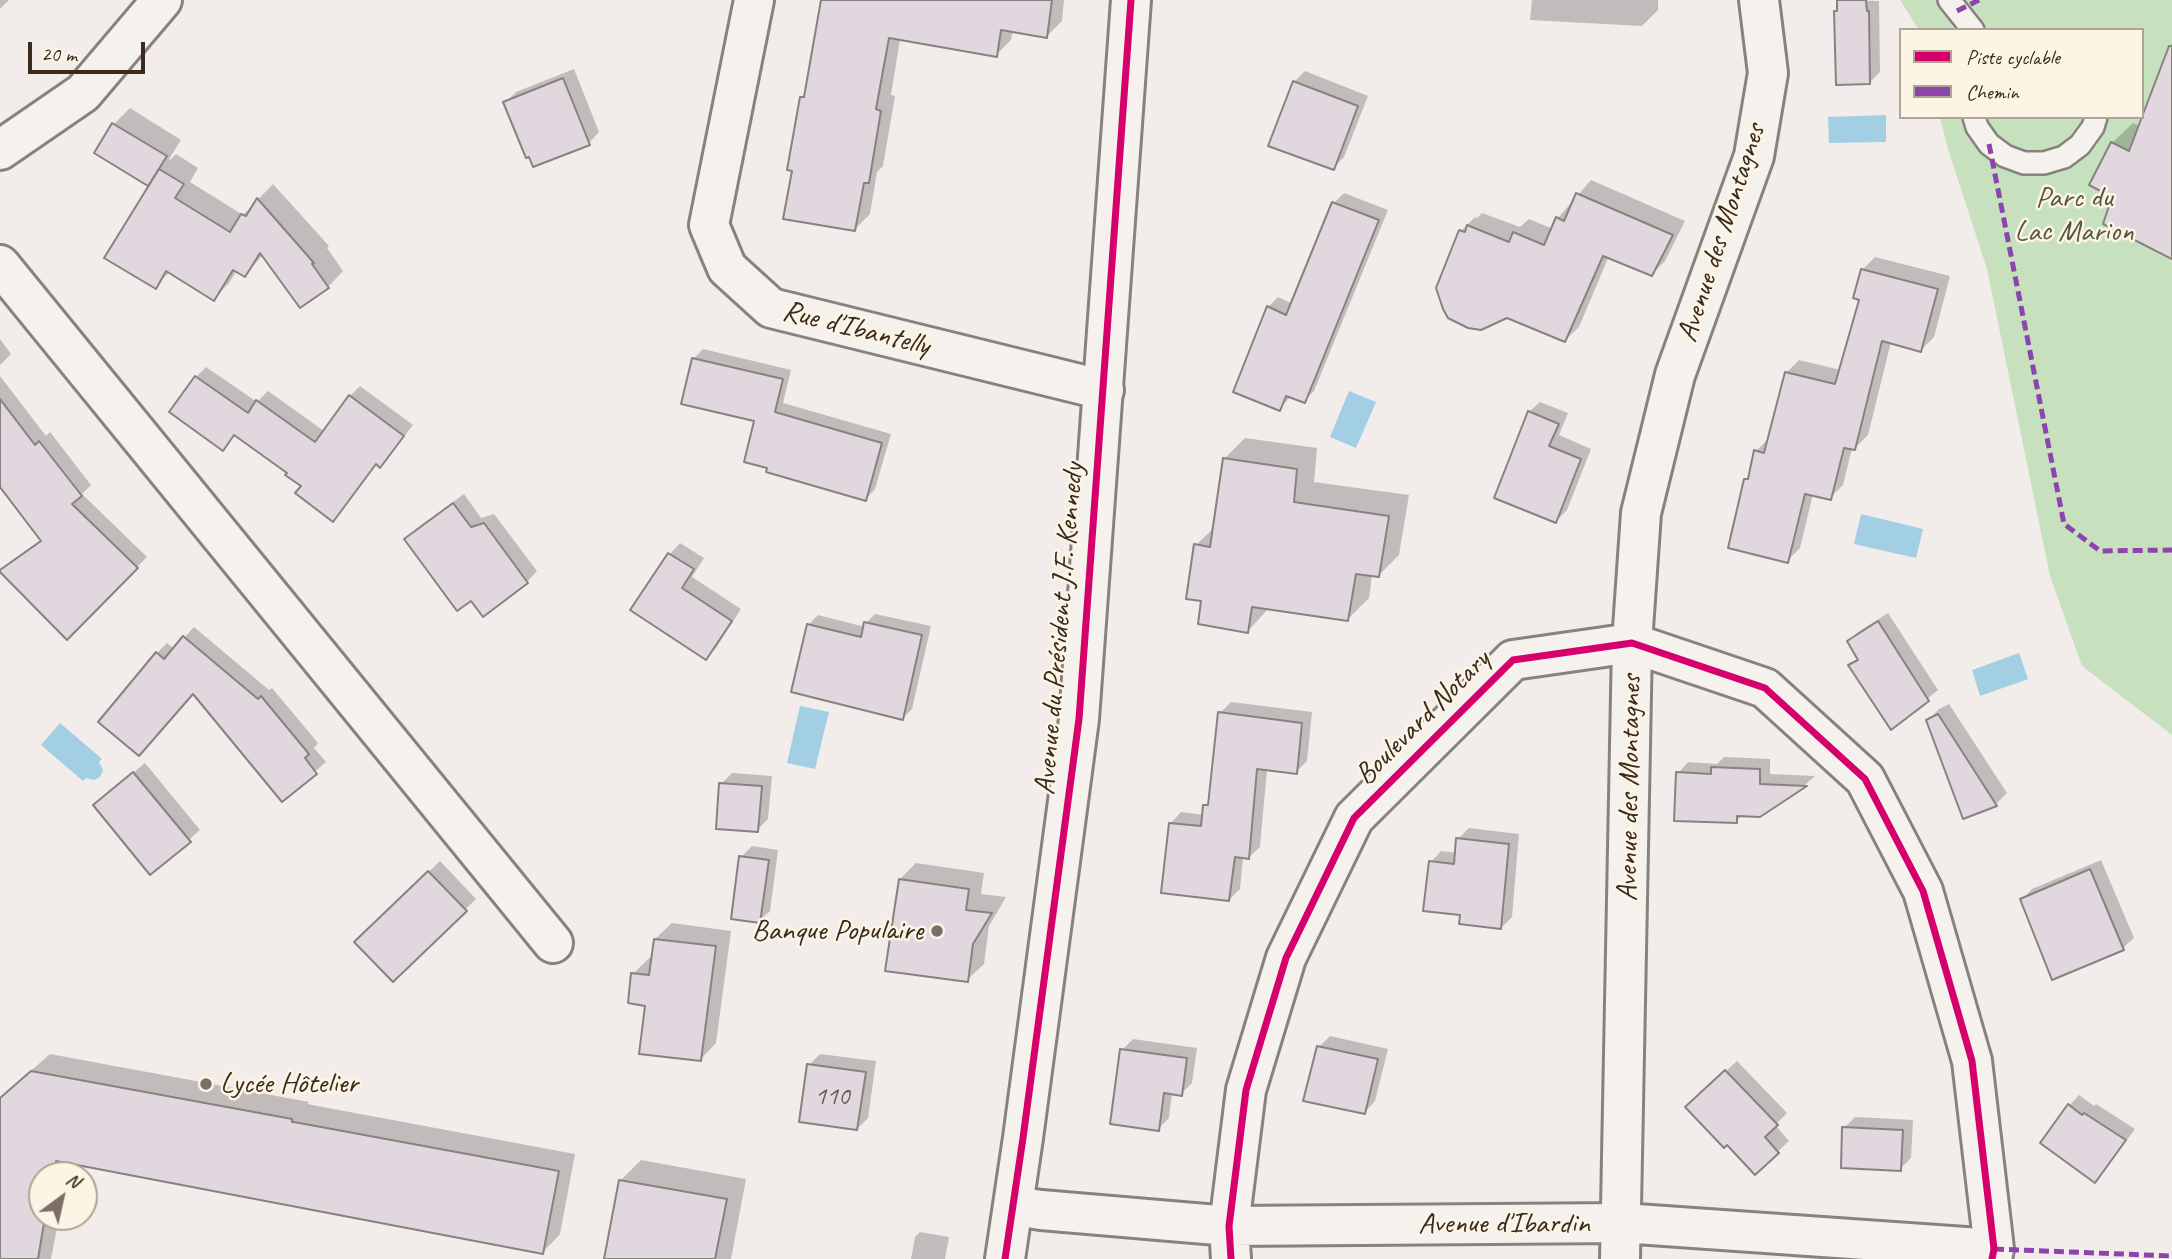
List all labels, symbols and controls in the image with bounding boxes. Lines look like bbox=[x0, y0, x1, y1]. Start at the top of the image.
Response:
scale bar bbox=[32, 28, 149, 72]
legend bbox=[1899, 28, 2144, 119]
text: 20 m bbox=[41, 41, 77, 67]
text: Piste cyclable bbox=[1966, 44, 2060, 70]
text: Chemin bbox=[1966, 79, 2019, 105]
street label: Avenue des Montagnes bbox=[1670, 119, 1774, 347]
park label: Parc du Lac Marion bbox=[2014, 180, 2134, 250]
street label: Rue d'Ibantelly bbox=[779, 293, 933, 365]
street label: Avenue du Président J.F. Kennedy bbox=[1028, 462, 1092, 796]
street label: Boulevard Notary bbox=[1348, 643, 1498, 793]
street label: Avenue des Montagnes bbox=[1610, 674, 1650, 902]
place label: Banque Populaire bbox=[752, 913, 923, 949]
marker: Banque Populaire bbox=[929, 923, 945, 939]
place label: Lycée Hôtelier bbox=[220, 1066, 358, 1102]
marker: Lycée Hôtelier bbox=[198, 1076, 214, 1092]
house number: 110 bbox=[814, 1081, 850, 1113]
north arrow bbox=[28, 1161, 98, 1231]
text: N bbox=[62, 1167, 85, 1193]
street label: Avenue d'Ibardin bbox=[1418, 1206, 1590, 1242]

